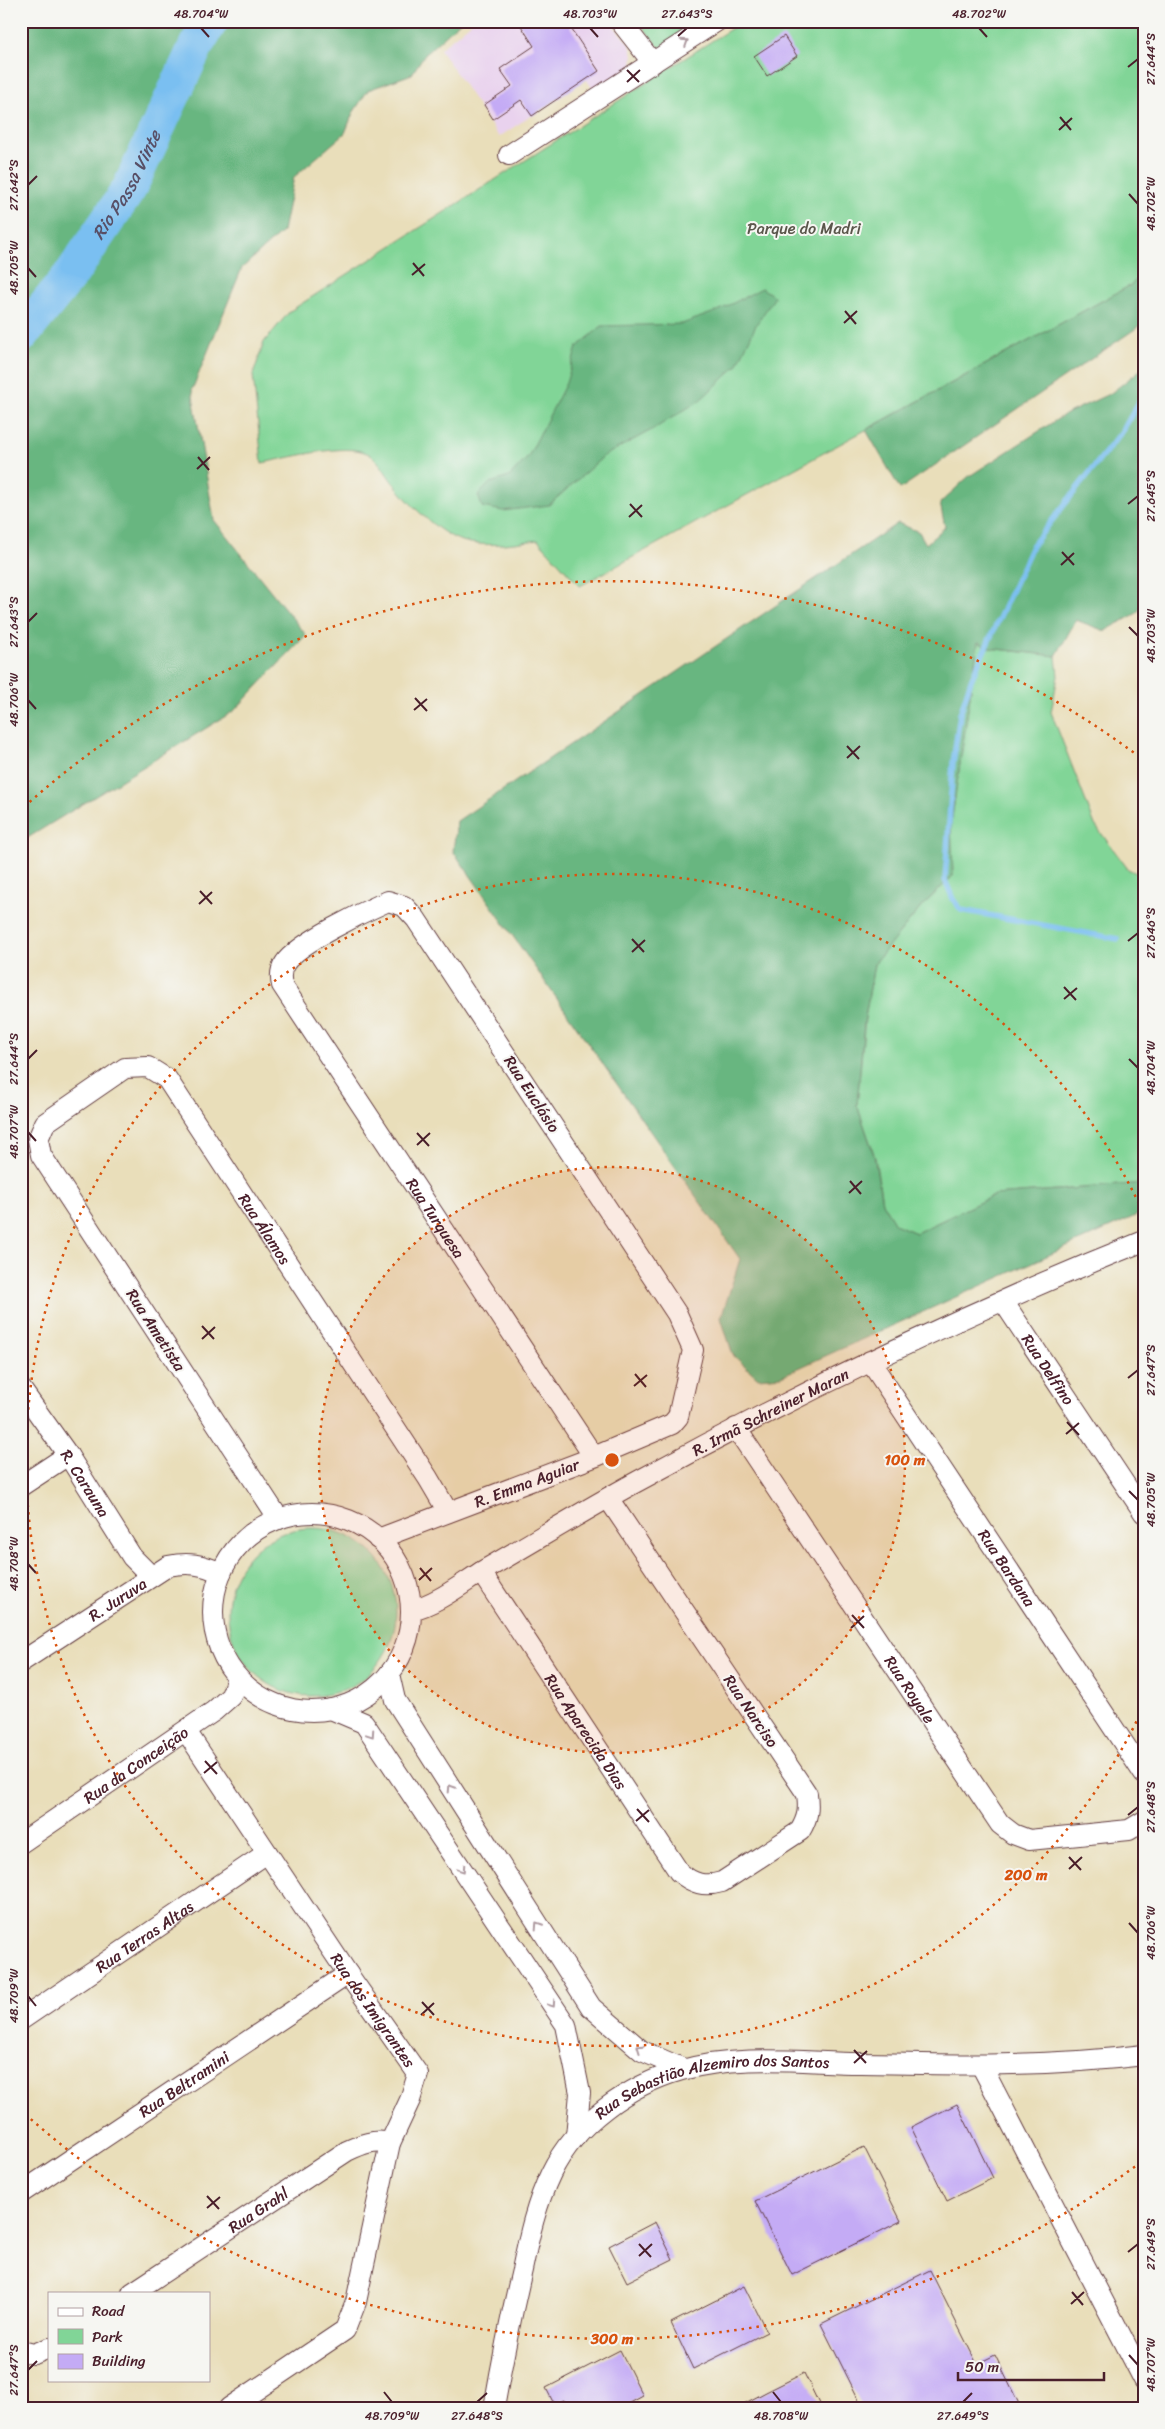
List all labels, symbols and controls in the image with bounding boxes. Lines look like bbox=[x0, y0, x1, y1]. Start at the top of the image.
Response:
text: 48.704°W bbox=[174, 3, 229, 25]
text: 48.703°W bbox=[563, 3, 618, 25]
text: 27.643°S bbox=[662, 3, 713, 25]
text: 48.702°W bbox=[952, 3, 1007, 25]
text: 27.644°S bbox=[1140, 33, 1162, 85]
one-way arrow bbox=[679, 39, 689, 48]
water label: Rio Passa Vinte bbox=[83, 123, 171, 246]
text: 27.642°S bbox=[3, 159, 25, 211]
text: 48.702°W bbox=[1140, 176, 1162, 231]
park label: Parque do Madri bbox=[747, 214, 861, 243]
text: 48.705°W bbox=[3, 240, 25, 295]
text: 27.645°S bbox=[1140, 470, 1162, 522]
text: 27.643°S bbox=[3, 596, 25, 647]
text: 48.703°W bbox=[1140, 608, 1162, 663]
text: 48.706°W bbox=[3, 672, 25, 727]
text: 27.646°S bbox=[1140, 907, 1162, 959]
text: 27.644°S bbox=[3, 1033, 25, 1085]
text: 48.704°W bbox=[1140, 1040, 1162, 1095]
street label: Rua Euclásio bbox=[496, 1049, 568, 1139]
text: 48.707°W bbox=[3, 1104, 25, 1159]
street label: Rua Turquesa bbox=[398, 1171, 473, 1264]
street label: Rua Álamos bbox=[231, 1187, 299, 1271]
street label: Rua Ametista bbox=[118, 1283, 194, 1378]
street label: Rua Delfino bbox=[1014, 1328, 1083, 1411]
text: 27.647°S bbox=[1140, 1344, 1162, 1396]
street label: R. Irmã Schreiner Maran bbox=[687, 1359, 854, 1464]
street label: R. Carauna bbox=[53, 1442, 118, 1523]
text: 100 m bbox=[885, 1447, 926, 1473]
street label: R. Emma Aguiar bbox=[470, 1449, 585, 1516]
centre of rings bbox=[603, 1451, 621, 1469]
text: 48.705°W bbox=[1140, 1472, 1162, 1527]
street label: Rua Bardana bbox=[971, 1523, 1044, 1613]
text: 48.708°W bbox=[3, 1536, 25, 1591]
street label: R. Juruva bbox=[82, 1569, 153, 1629]
street label: Rua Royale bbox=[877, 1649, 944, 1729]
street label: Rua Aparecida Dias bbox=[537, 1667, 636, 1796]
street label: Rua Narciso bbox=[716, 1668, 786, 1754]
street label: Rua da Conceição bbox=[77, 1718, 195, 1811]
one-way arrow bbox=[365, 1728, 374, 1738]
text: 27.648°S bbox=[1140, 1781, 1162, 1833]
one-way arrow bbox=[447, 1784, 457, 1793]
text: 200 m bbox=[1003, 1862, 1048, 1888]
one-way arrow bbox=[456, 1863, 465, 1873]
street label: Rua Terras Altas bbox=[89, 1892, 200, 1980]
text: 48.706°W bbox=[1140, 1905, 1162, 1960]
one-way arrow bbox=[535, 1921, 544, 1930]
street label: Rua dos Imigrantes bbox=[323, 1946, 424, 2074]
text: 48.709°W bbox=[3, 1968, 25, 2023]
one-way arrow bbox=[546, 1998, 555, 2008]
street label: Rua Beltramini bbox=[132, 2043, 236, 2125]
one-way arrow bbox=[636, 2045, 645, 2055]
street label: Rua Sebastião Alzemiro dos Santos bbox=[588, 2046, 830, 2127]
street label: Rua Grahl bbox=[222, 2179, 295, 2241]
text: 27.649°S bbox=[1140, 2218, 1162, 2270]
legend bbox=[48, 2292, 210, 2382]
text: Road bbox=[92, 2298, 125, 2324]
text: Park bbox=[92, 2324, 123, 2350]
text: 300 m bbox=[590, 2326, 634, 2352]
text: 48.707°W bbox=[1140, 2337, 1162, 2392]
text: 27.647°S bbox=[3, 2344, 25, 2396]
text: Building bbox=[92, 2348, 146, 2374]
scale bar bbox=[958, 2349, 1104, 2381]
text: 50 m bbox=[965, 2354, 1000, 2380]
text: 48.709°W bbox=[365, 2405, 420, 2427]
text: 27.648°S bbox=[451, 2405, 503, 2427]
text: 48.708°W bbox=[754, 2405, 809, 2427]
text: 27.649°S bbox=[937, 2405, 989, 2427]

